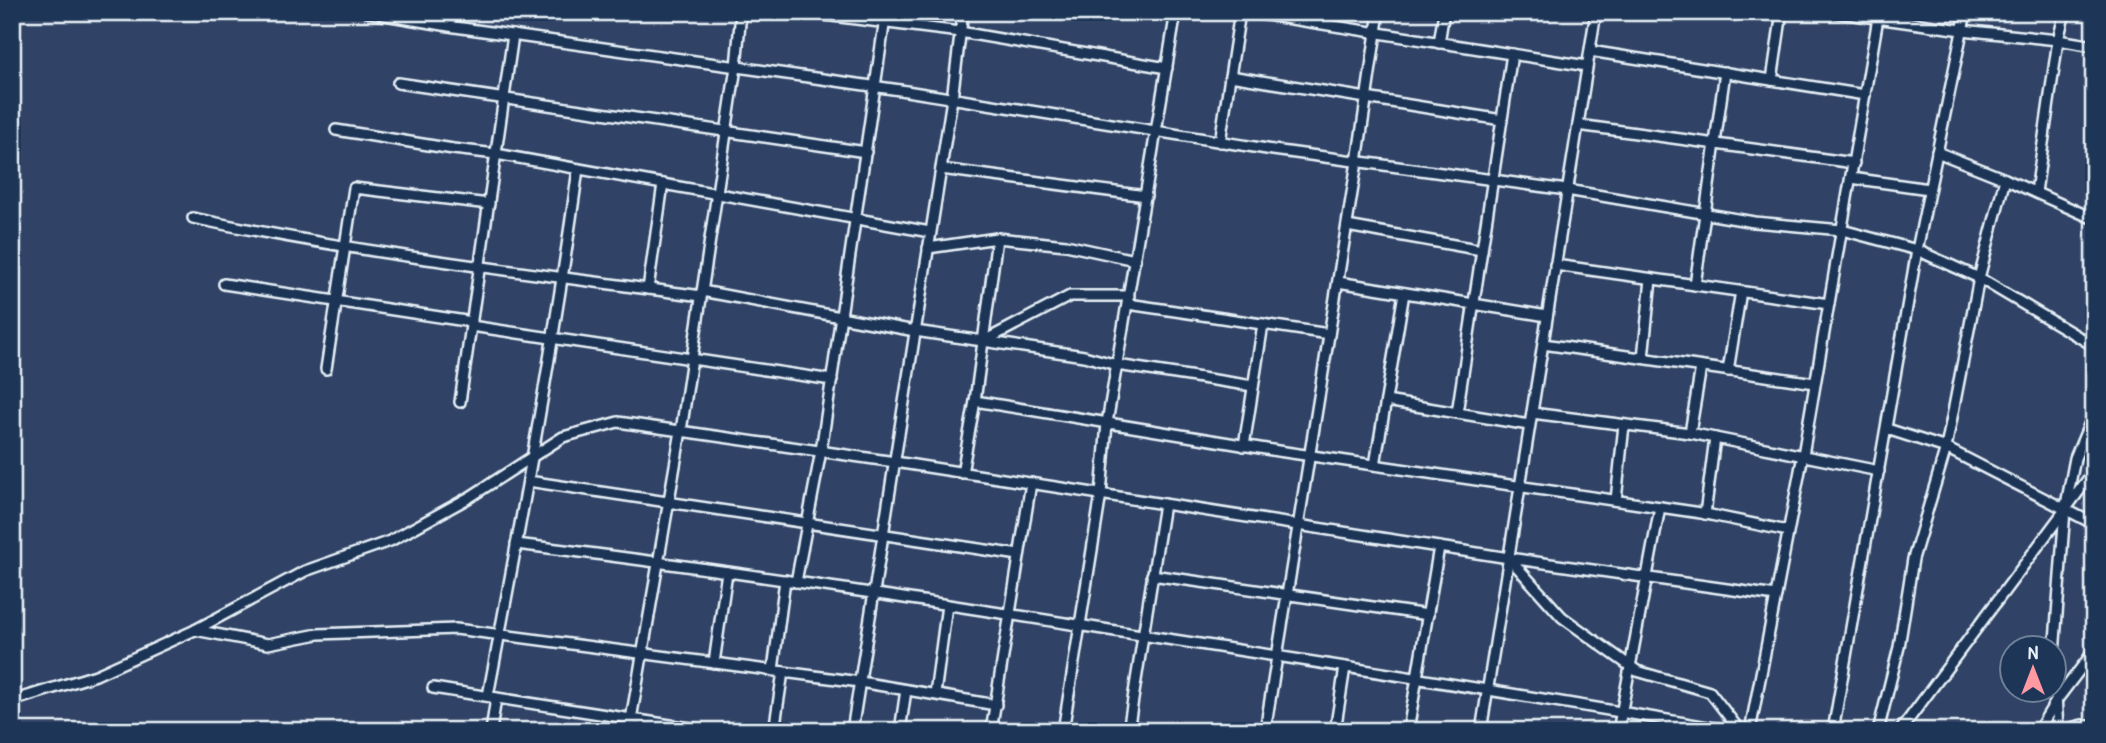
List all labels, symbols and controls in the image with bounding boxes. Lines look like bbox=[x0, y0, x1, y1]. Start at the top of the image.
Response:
north arrow bbox=[1997, 634, 2068, 704]
text: N bbox=[2028, 639, 2038, 665]

